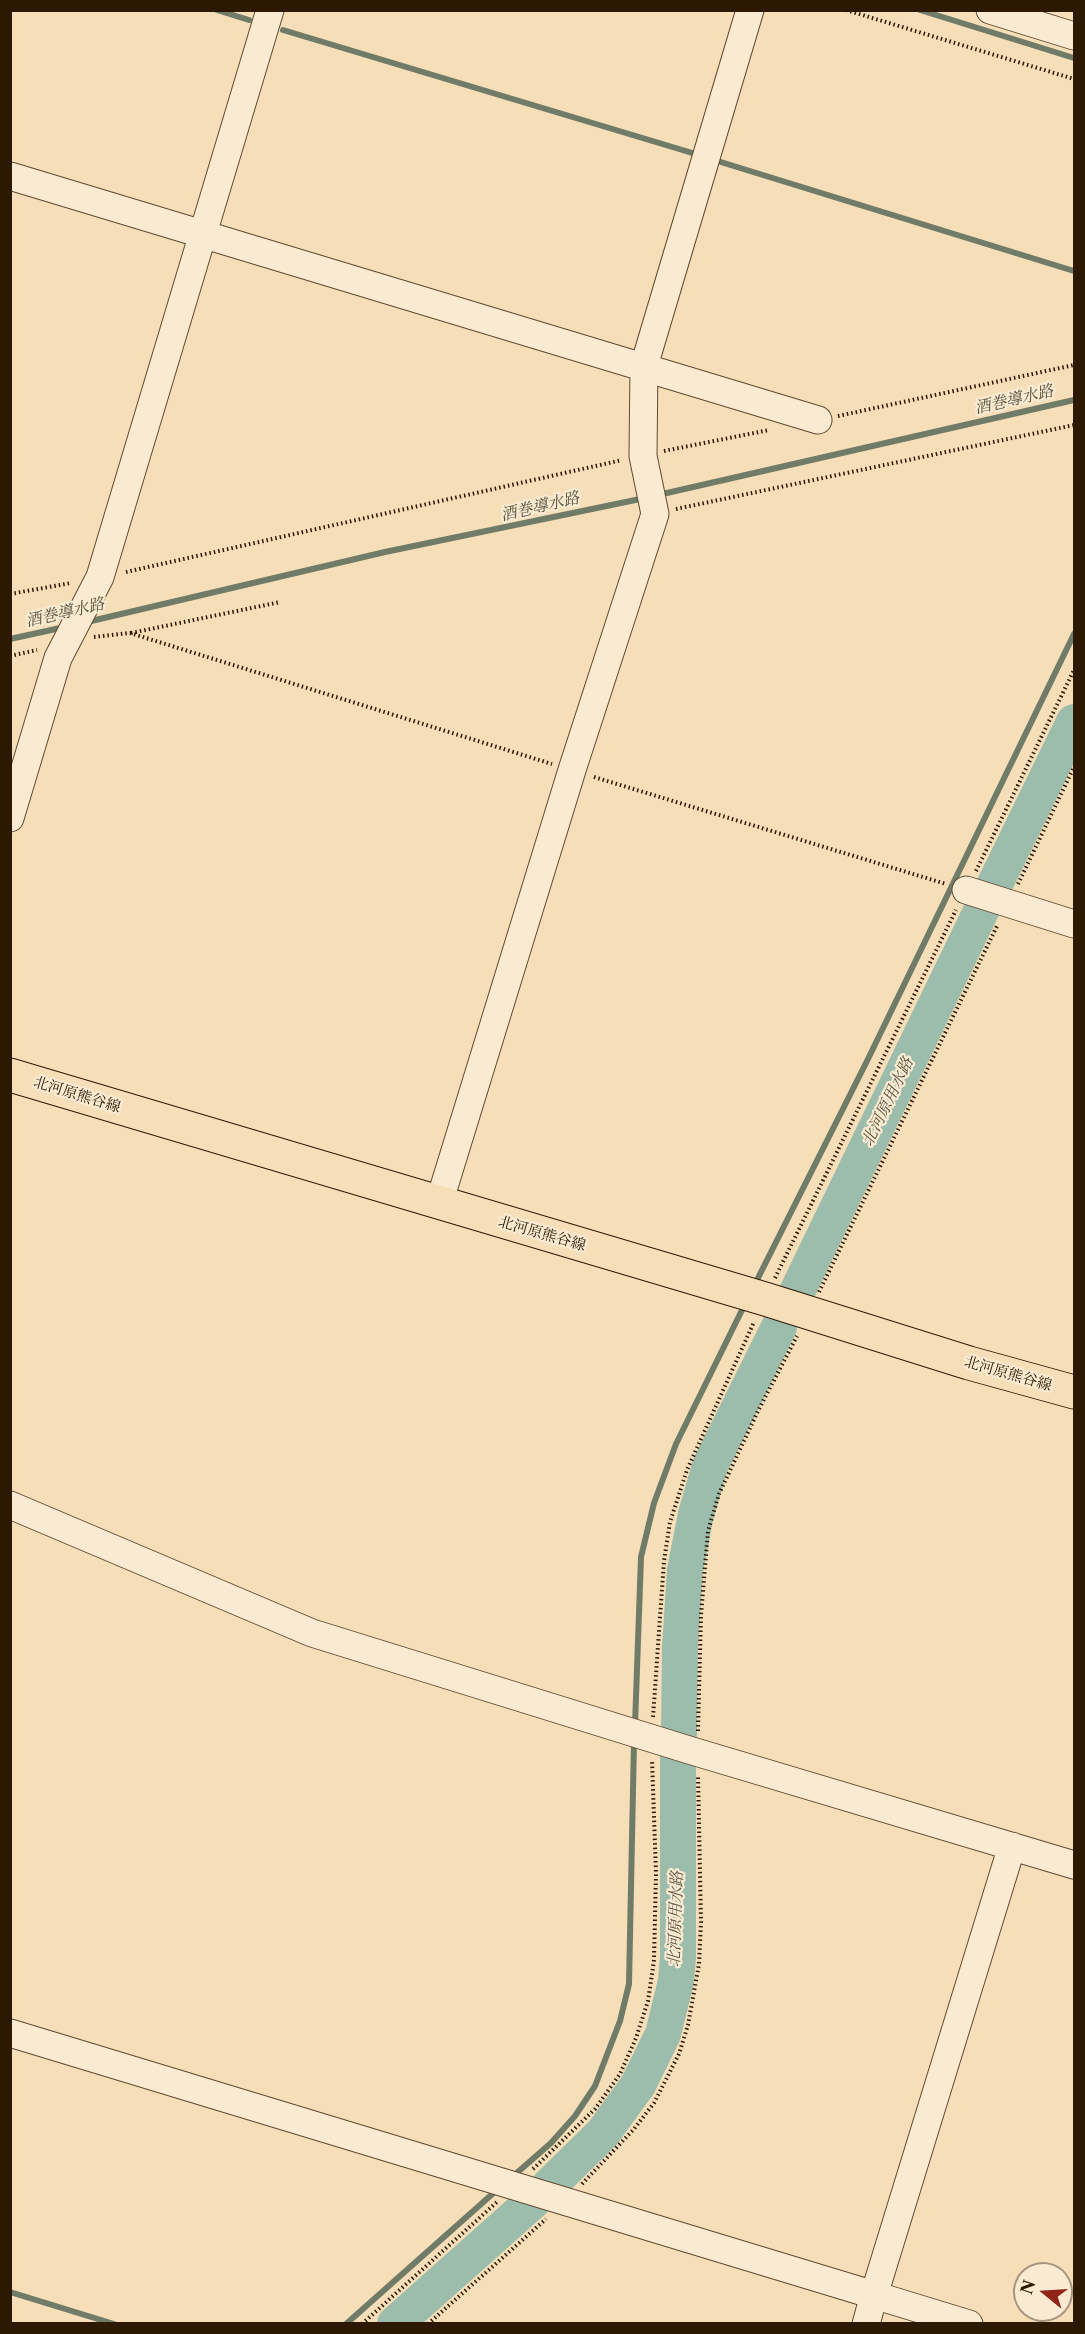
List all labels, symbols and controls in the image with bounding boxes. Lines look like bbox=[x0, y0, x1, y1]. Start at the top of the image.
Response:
water label: 酒巻導水路 bbox=[973, 382, 1055, 418]
water label: 酒巻導水路 bbox=[499, 489, 581, 525]
water label: 酒巻導水路 bbox=[24, 595, 106, 631]
water label: 北河原用水路 bbox=[858, 1055, 918, 1149]
street label: 北河原熊谷線 bbox=[31, 1073, 123, 1117]
street label: 北河原熊谷線 bbox=[496, 1213, 588, 1255]
street label: 北河原熊谷線 bbox=[962, 1353, 1054, 1395]
water label: 北河原用水路 bbox=[665, 1871, 687, 1967]
north arrow bbox=[1013, 2262, 1073, 2322]
text: N bbox=[1016, 2277, 1039, 2297]

